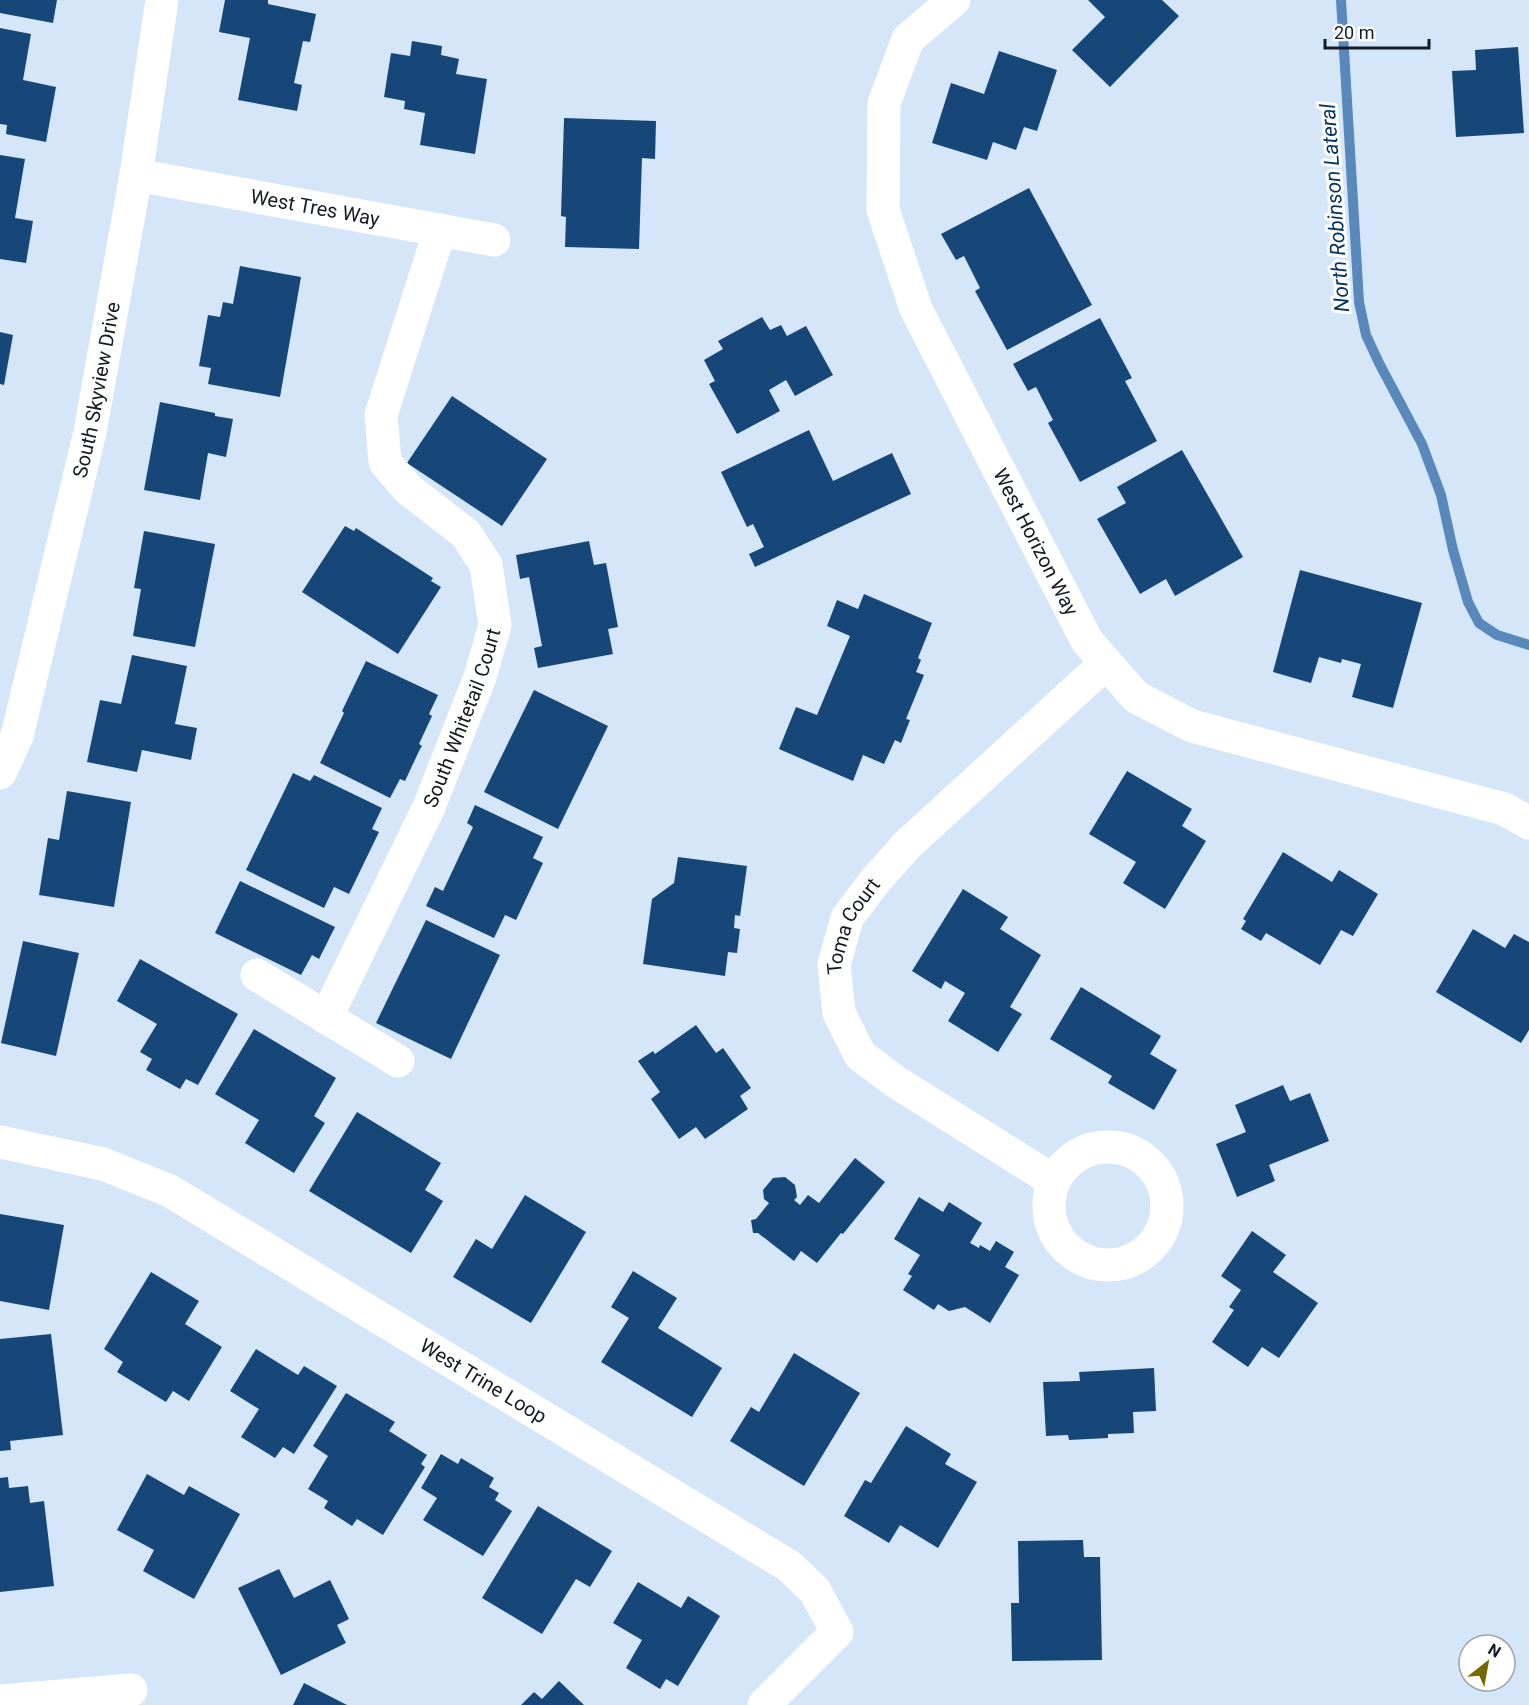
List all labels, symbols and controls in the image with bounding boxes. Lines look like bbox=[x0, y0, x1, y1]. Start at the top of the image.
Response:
scale bar bbox=[1325, 12, 1428, 50]
text: 20 m bbox=[1334, 22, 1374, 43]
water label: North Robinson Lateral bbox=[1316, 102, 1354, 313]
street label: West Tres Way bbox=[249, 184, 382, 231]
street label: South Skyview Drive bbox=[67, 300, 125, 480]
street label: West Horizon Way bbox=[988, 464, 1084, 620]
street label: South Whitetail Court bbox=[418, 626, 505, 811]
street label: Toma Court bbox=[822, 873, 885, 975]
street label: West Trine Loop bbox=[416, 1333, 551, 1428]
north arrow bbox=[1457, 1633, 1517, 1693]
text: N bbox=[1485, 1640, 1504, 1662]

